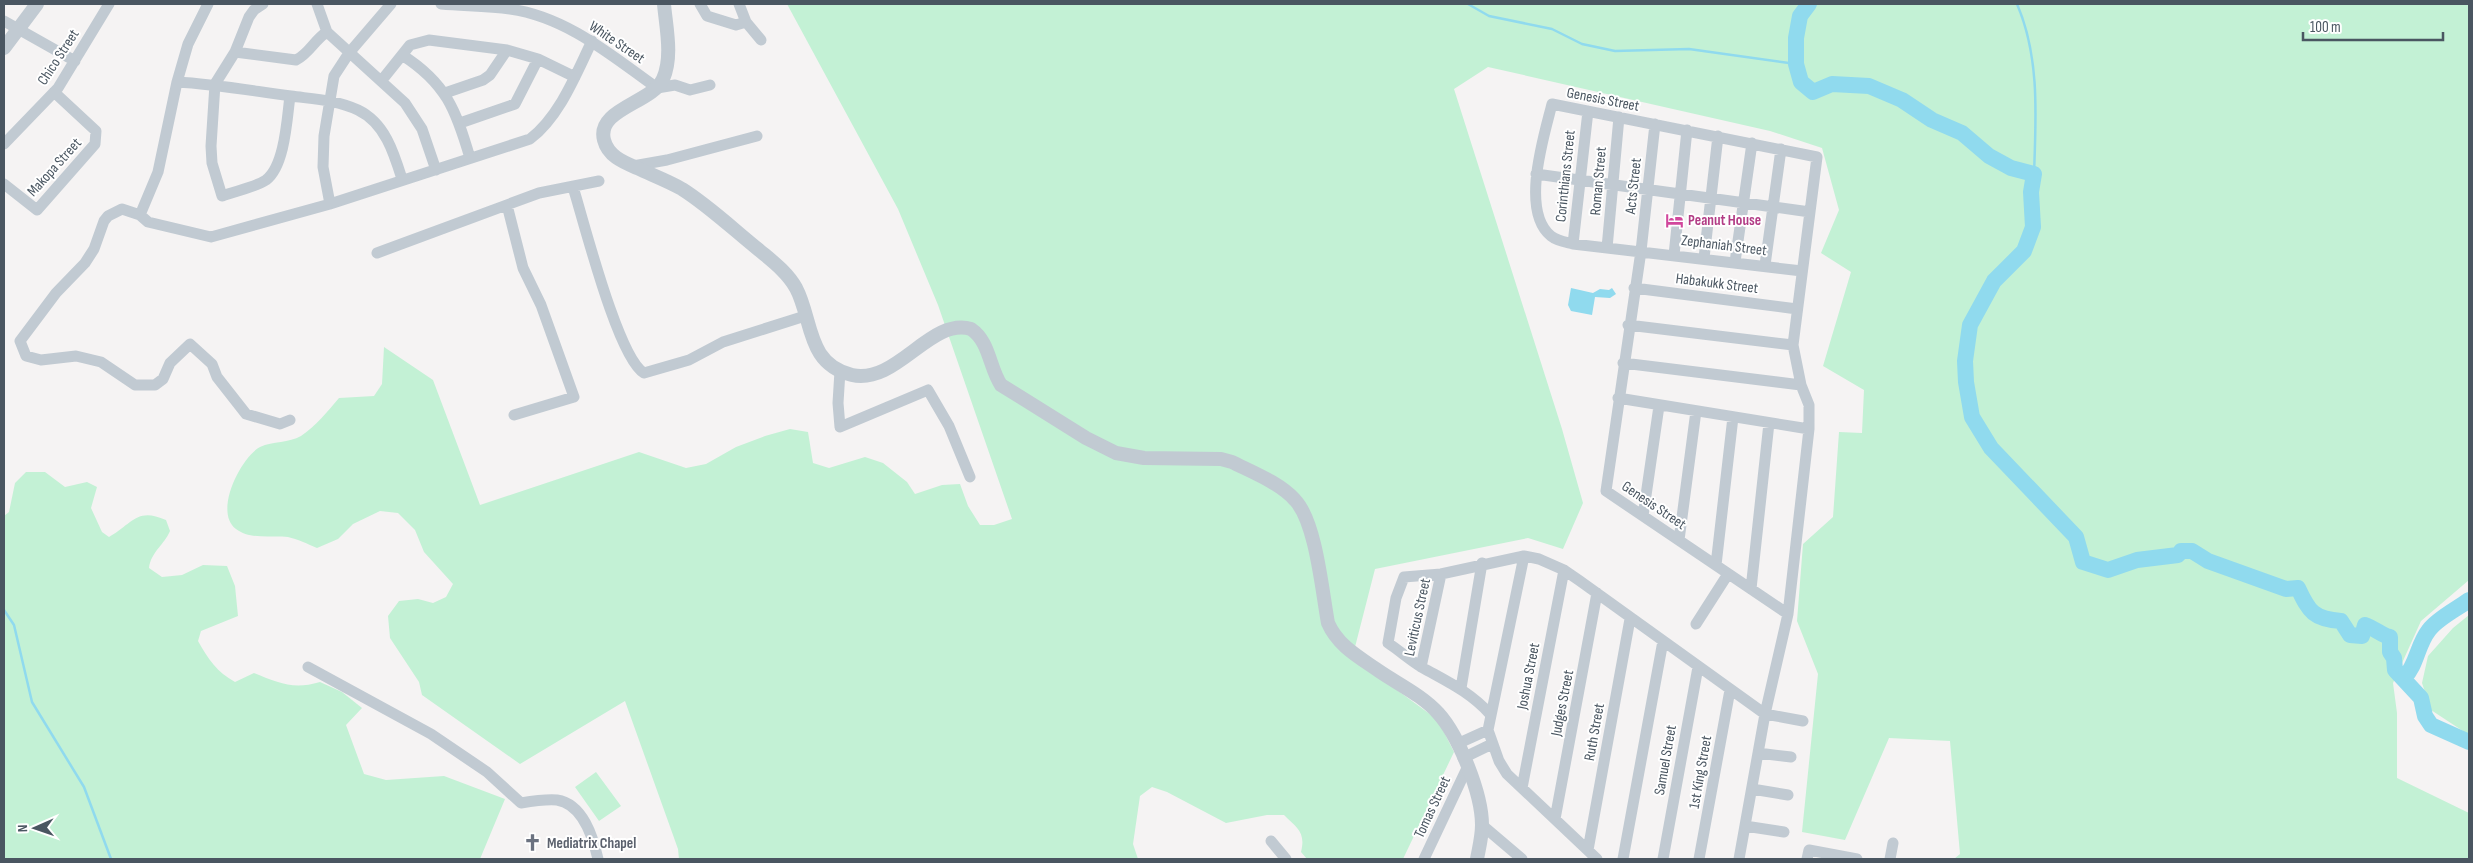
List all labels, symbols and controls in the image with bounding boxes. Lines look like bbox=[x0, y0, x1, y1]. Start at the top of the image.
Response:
scale bar bbox=[2303, 10, 2443, 42]
street label: White Street bbox=[585, 17, 649, 68]
text: 100 m bbox=[2310, 18, 2341, 37]
street label: Chico Street bbox=[33, 25, 84, 89]
street label: Genesis Street bbox=[1565, 83, 1641, 116]
street label: Corinthians Street bbox=[1551, 129, 1580, 223]
street label: Makopa Street bbox=[23, 134, 86, 201]
street label: Roman Street bbox=[1586, 146, 1611, 216]
street label: Acts Street bbox=[1621, 157, 1646, 216]
hotel icon: Peanut House bbox=[1664, 210, 1684, 230]
place label: Peanut House bbox=[1688, 211, 1761, 230]
street label: Zephaniah Street bbox=[1680, 231, 1768, 260]
street label: Habakukk Street bbox=[1675, 269, 1760, 298]
street label: Genesis Street bbox=[1618, 477, 1690, 534]
street label: Leviticus Street bbox=[1400, 576, 1435, 658]
street label: Joshua Street bbox=[1513, 641, 1544, 712]
street label: Judges Street bbox=[1547, 668, 1578, 739]
street label: Ruth Street bbox=[1580, 701, 1609, 762]
street label: Samuel Street bbox=[1650, 723, 1681, 797]
street label: 1st King Street bbox=[1685, 734, 1716, 810]
street label: Tomas Street bbox=[1410, 773, 1455, 841]
north arrow bbox=[10, 803, 60, 853]
text: N bbox=[14, 824, 31, 832]
church icon: Mediatrix Chapel bbox=[523, 833, 543, 853]
place label: Mediatrix Chapel bbox=[547, 834, 636, 853]

